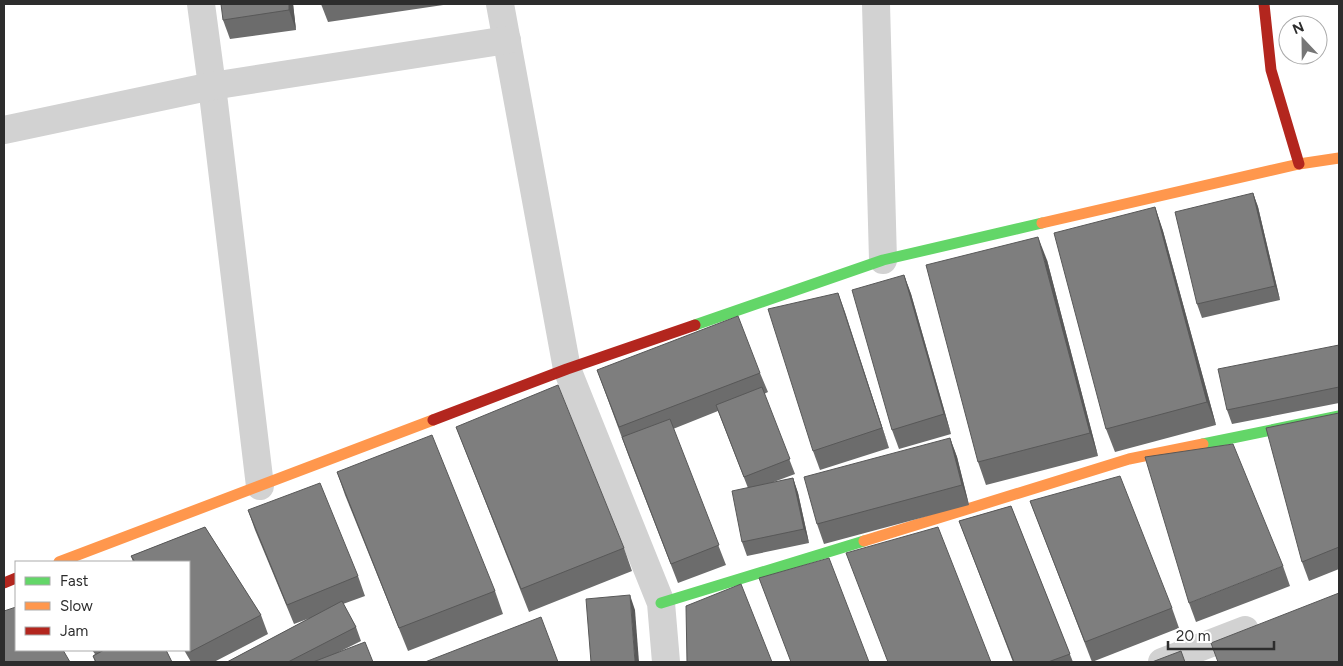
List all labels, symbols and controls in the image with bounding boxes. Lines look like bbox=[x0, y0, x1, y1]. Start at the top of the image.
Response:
north arrow bbox=[1278, 15, 1328, 65]
text: N bbox=[1290, 19, 1307, 38]
legend bbox=[15, 561, 190, 651]
text: Fast bbox=[60, 572, 89, 590]
text: Slow bbox=[60, 597, 93, 615]
scale bar bbox=[1168, 618, 1274, 650]
text: Jam bbox=[60, 622, 88, 640]
text: 20 m bbox=[1176, 627, 1210, 645]

